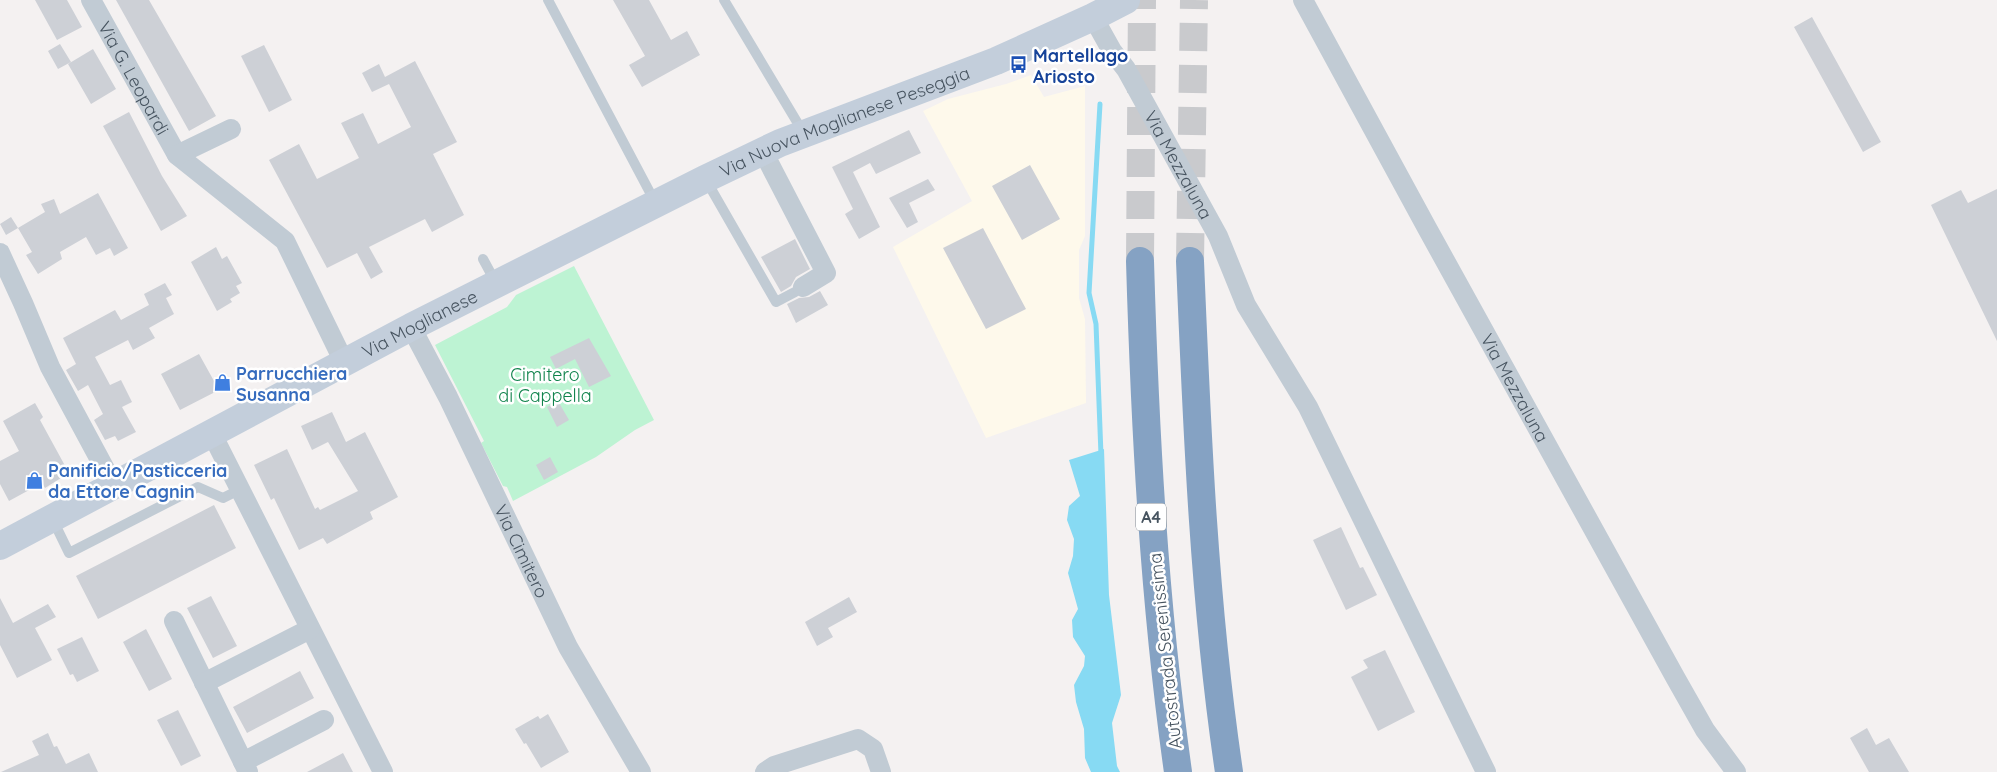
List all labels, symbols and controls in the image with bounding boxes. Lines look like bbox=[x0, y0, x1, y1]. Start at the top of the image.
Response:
street label: Via G. Leopardi bbox=[94, 17, 175, 139]
place label: Martellago Ariosto bbox=[1033, 44, 1128, 88]
bus stop icon: Martellago Ariosto bbox=[1009, 55, 1029, 75]
street label: Via Nuova Moglianese Peseggia bbox=[716, 61, 973, 182]
street label: Via Mezzaluna bbox=[1140, 106, 1218, 223]
street label: Via Moglianese bbox=[358, 284, 481, 363]
street label: Via Mezzaluna bbox=[1476, 329, 1554, 446]
place label: Parrucchiera Susanna bbox=[236, 362, 347, 406]
park label: Cimitero di Cappella bbox=[498, 363, 592, 407]
shop icon: Parrucchiera Susanna bbox=[212, 373, 232, 393]
place label: Panificio/Pasticceria da Ettore Cagnin bbox=[48, 459, 227, 503]
shop icon: Panificio/Pasticceria da Ettore Cagnin bbox=[24, 470, 44, 490]
street label: Via Cimitero bbox=[490, 500, 554, 602]
road number: A4 bbox=[1136, 504, 1166, 530]
street label: Autostrada Serenissima bbox=[1143, 552, 1187, 750]

